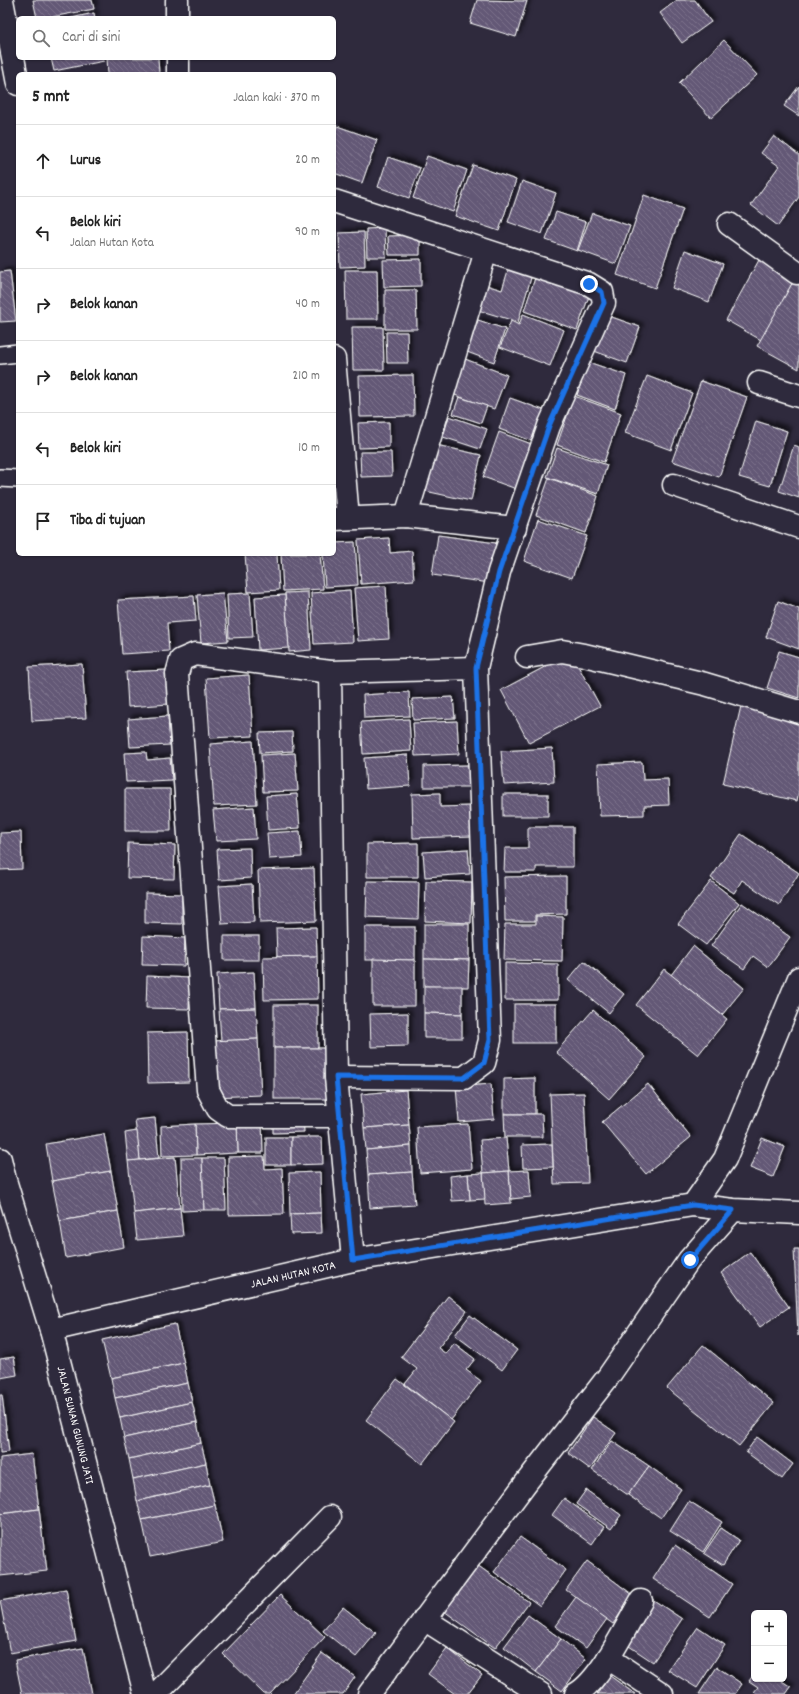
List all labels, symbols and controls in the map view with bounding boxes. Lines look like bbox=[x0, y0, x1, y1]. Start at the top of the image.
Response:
search box bbox=[16, 16, 336, 60]
icon: search bbox=[30, 27, 52, 49]
text: Cari di sini bbox=[62, 27, 120, 49]
text: 5 mnt bbox=[32, 86, 70, 110]
text: Jalan kaki · 370 m bbox=[233, 89, 320, 108]
icon: ahead bbox=[32, 150, 54, 172]
text: Lurus bbox=[70, 150, 101, 172]
text: 20 m bbox=[295, 151, 320, 170]
text: Belok kiri bbox=[70, 212, 121, 234]
icon: left bbox=[32, 222, 54, 244]
text: 90 m bbox=[295, 223, 320, 242]
text: Jalan Hutan Kota bbox=[70, 234, 154, 253]
route end bbox=[580, 275, 598, 293]
icon: right bbox=[32, 294, 54, 316]
text: Belok kanan bbox=[70, 294, 138, 316]
text: 40 m bbox=[296, 295, 320, 314]
icon: right bbox=[32, 366, 54, 388]
text: Belok kanan bbox=[70, 366, 138, 388]
text: 210 m bbox=[292, 367, 320, 386]
icon: left bbox=[32, 438, 54, 460]
text: Belok kiri bbox=[70, 438, 121, 460]
text: 10 m bbox=[298, 439, 320, 458]
icon: arrive bbox=[32, 510, 54, 532]
text: Tiba di tujuan bbox=[70, 510, 145, 532]
route start bbox=[681, 1251, 699, 1269]
street label: JALAN HUTAN KOTA bbox=[249, 1257, 338, 1294]
street label: JALAN SUNAN GUNUNG JATI bbox=[52, 1365, 97, 1486]
map controls bbox=[751, 1610, 787, 1682]
button: + bbox=[751, 1610, 787, 1646]
button: − bbox=[751, 1646, 787, 1682]

